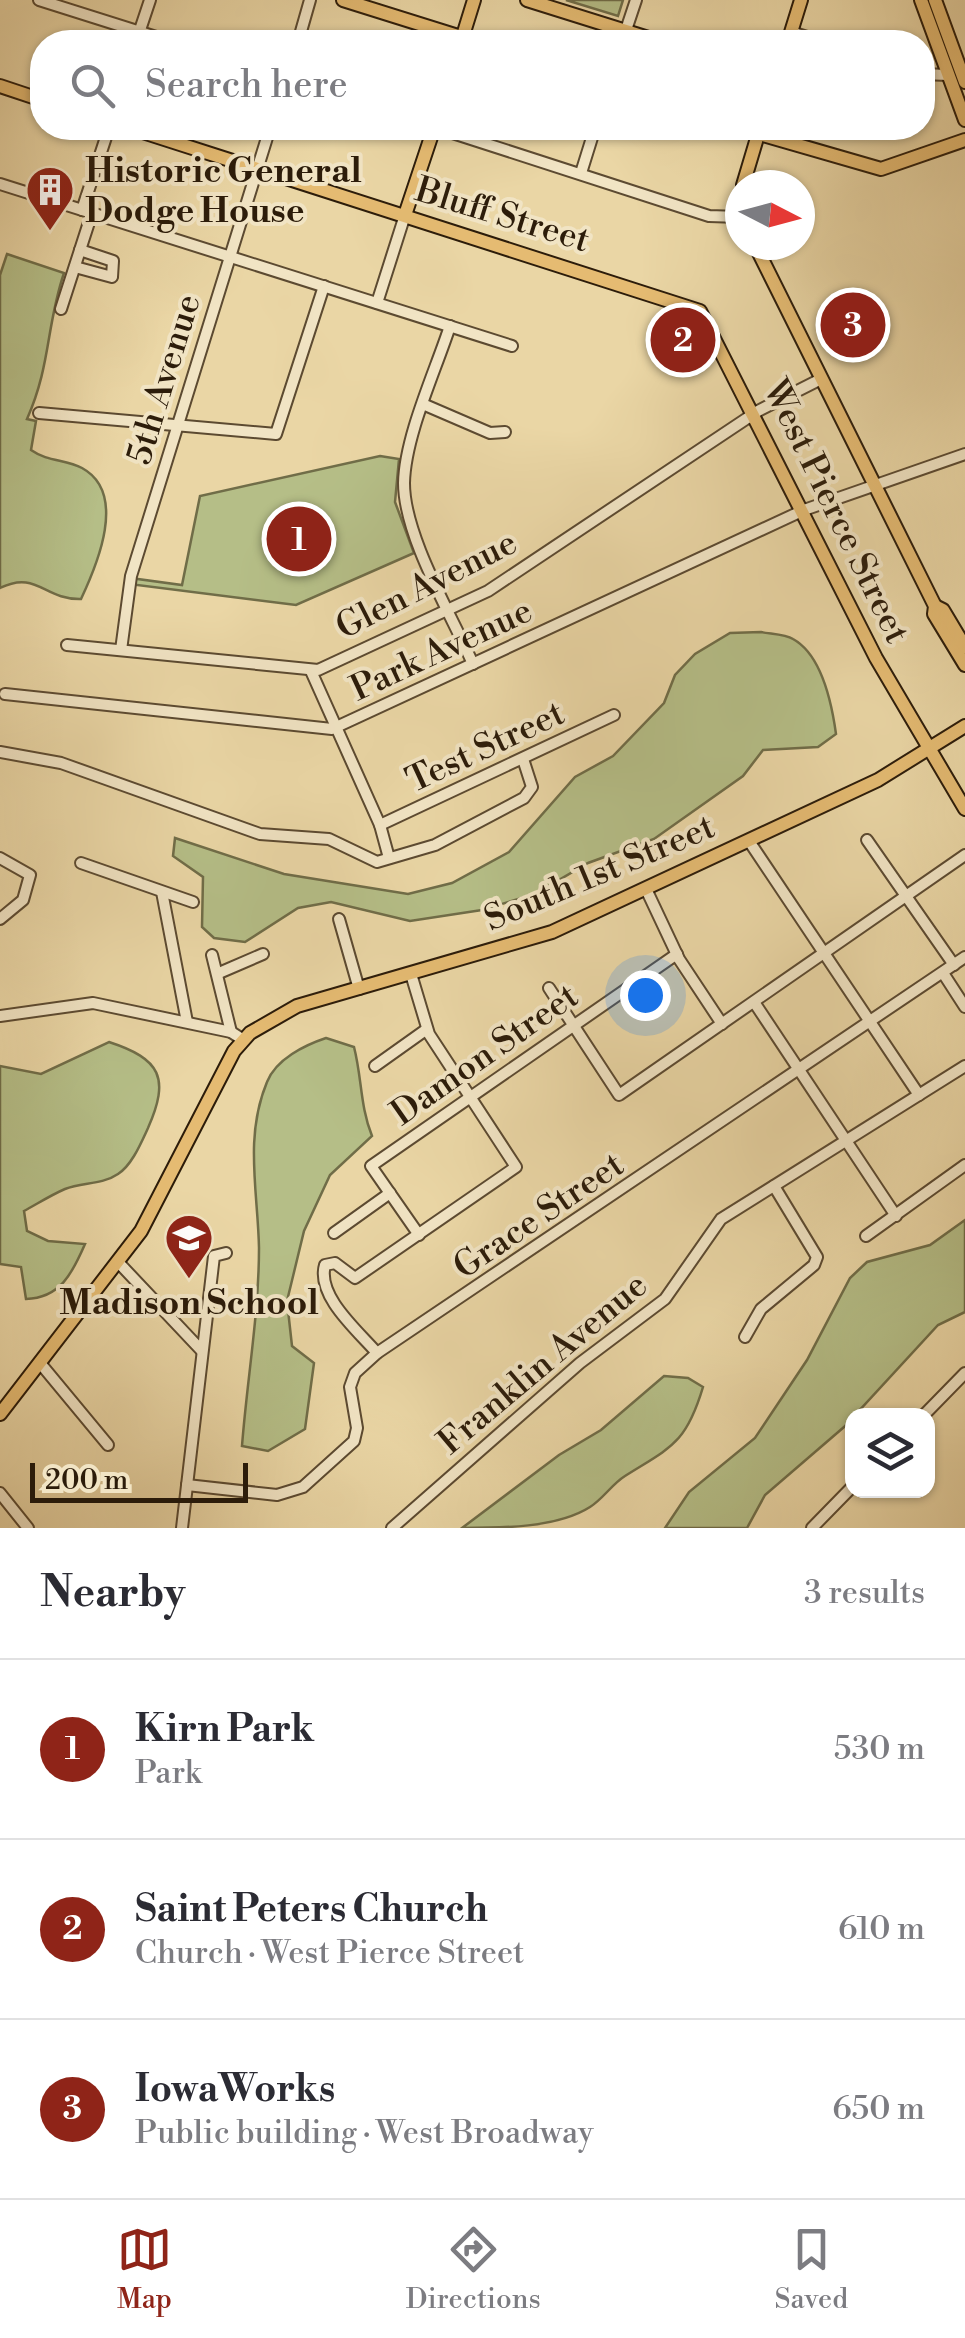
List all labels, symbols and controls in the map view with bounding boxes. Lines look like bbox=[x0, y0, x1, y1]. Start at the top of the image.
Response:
search box bbox=[30, 30, 935, 140]
icon: search bbox=[65, 58, 120, 113]
text: Search here bbox=[145, 62, 348, 109]
place label: Historic General Dodge House bbox=[85, 150, 362, 233]
building icon: Historic General Dodge House bbox=[24, 164, 76, 232]
street label: Bluff Street bbox=[409, 168, 595, 262]
north arrow bbox=[725, 170, 815, 260]
pin: 3 bbox=[820, 288, 886, 362]
street label: 5th Avenue bbox=[118, 289, 211, 470]
pin: 2 bbox=[650, 302, 716, 378]
street label: West Pierce Street bbox=[753, 372, 918, 650]
pin: 1 bbox=[266, 502, 332, 576]
street label: Glen Avenue bbox=[329, 521, 524, 649]
street label: Park Avenue bbox=[344, 590, 539, 711]
street label: Test Street bbox=[400, 692, 571, 803]
street label: South 1st Street bbox=[478, 806, 721, 941]
your location bbox=[620, 970, 671, 1021]
street label: Damon Street bbox=[383, 975, 587, 1135]
street label: Grace Street bbox=[446, 1144, 632, 1289]
school or university icon: Madison School bbox=[163, 1212, 215, 1280]
street label: Franklin Avenue bbox=[430, 1264, 656, 1464]
place label: Madison School bbox=[59, 1282, 319, 1325]
map controls bbox=[845, 1408, 935, 1498]
button: layers bbox=[845, 1408, 935, 1498]
scale bar bbox=[30, 1458, 248, 1502]
text: 200 m bbox=[45, 1463, 128, 1498]
text: Nearby bbox=[40, 1567, 185, 1620]
text: 3 results bbox=[804, 1573, 925, 1613]
text: Kirn Park bbox=[135, 1706, 314, 1753]
text: 1 bbox=[65, 1729, 80, 1769]
text: 530 m bbox=[834, 1729, 925, 1769]
text: Park bbox=[135, 1753, 202, 1793]
text: Saint Peters Church bbox=[135, 1886, 488, 1933]
text: 2 bbox=[62, 1909, 83, 1949]
text: 610 m bbox=[838, 1909, 925, 1949]
text: Church · West Pierce Street bbox=[135, 1933, 524, 1973]
text: IowaWorks bbox=[135, 2066, 335, 2113]
text: 3 bbox=[63, 2089, 82, 2129]
text: 650 m bbox=[832, 2089, 925, 2129]
text: Public building · West Broadway bbox=[135, 2113, 594, 2153]
tab: Map bbox=[117, 2222, 172, 2317]
tab: Directions bbox=[406, 2222, 541, 2317]
tab: Saved bbox=[775, 2222, 848, 2317]

